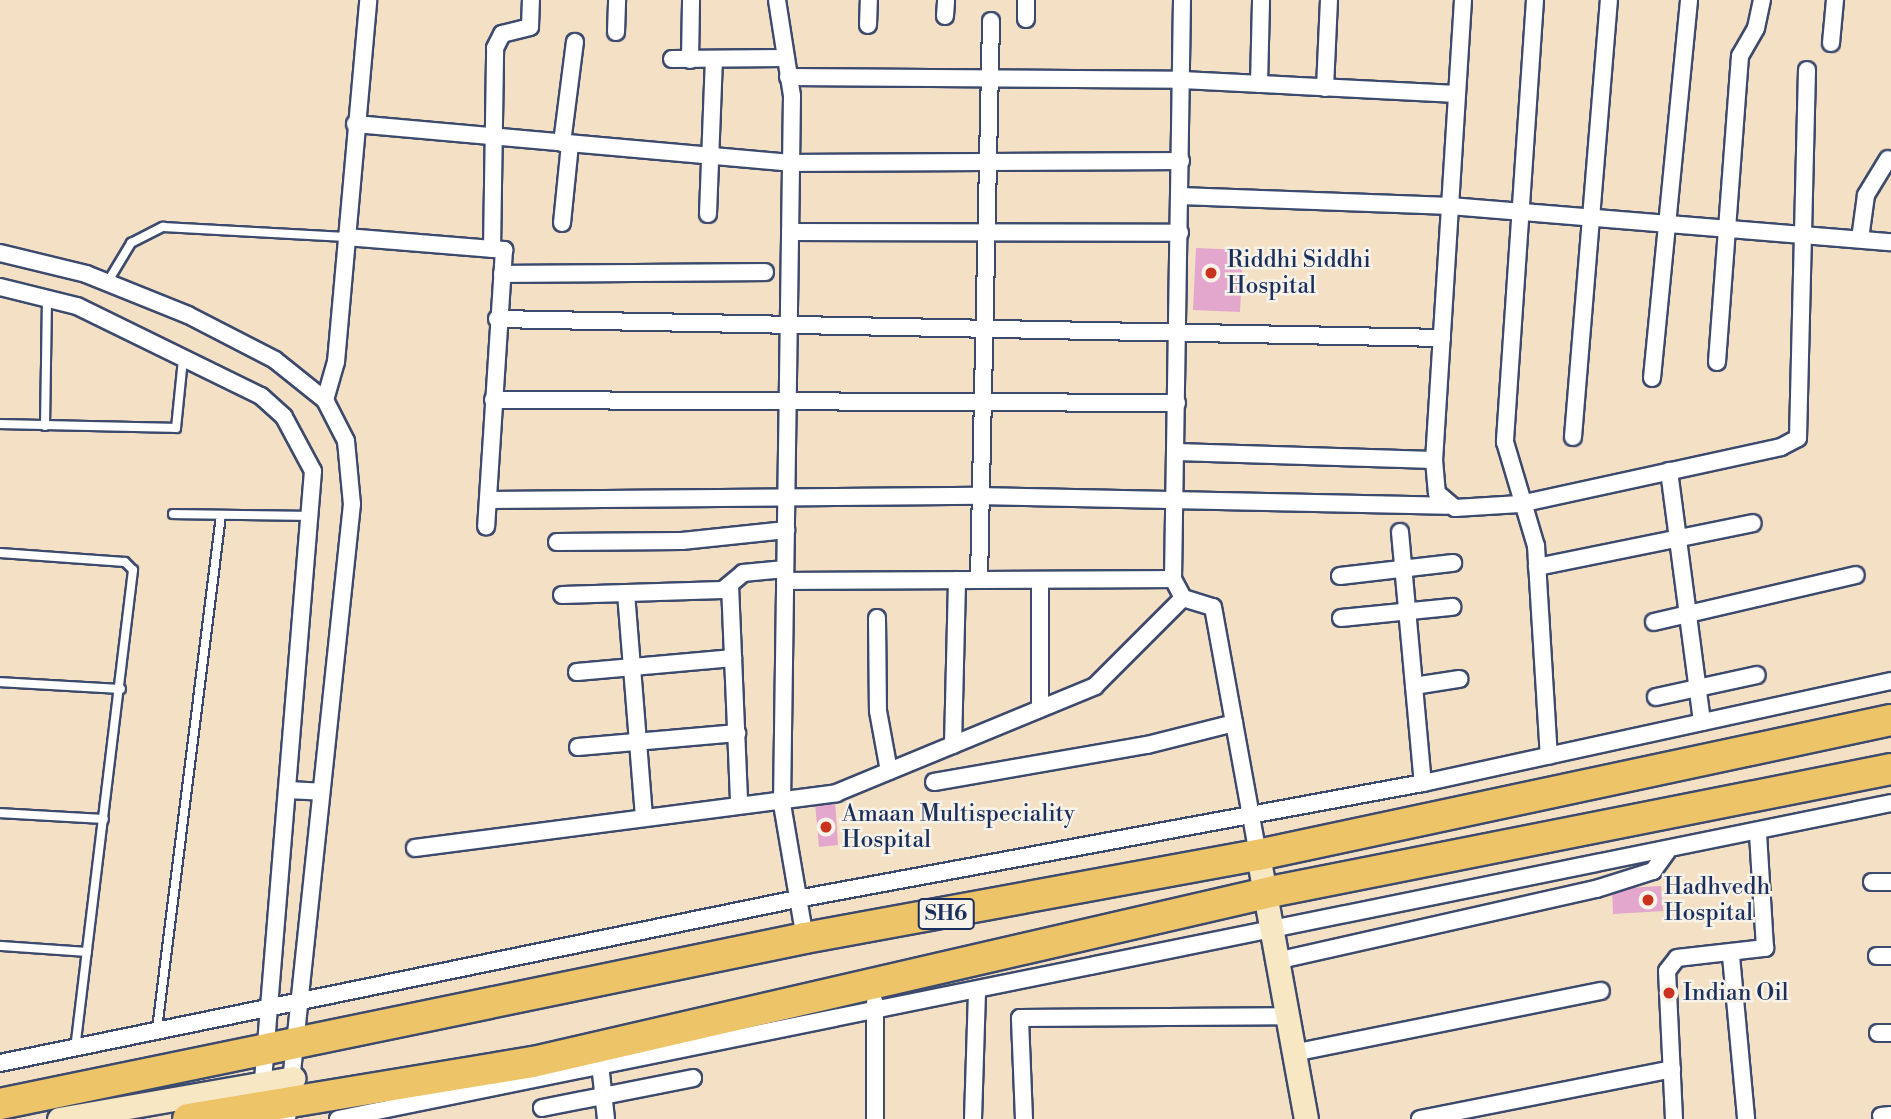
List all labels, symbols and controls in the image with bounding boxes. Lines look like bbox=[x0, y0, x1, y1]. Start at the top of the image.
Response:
place label: Riddhi Siddhi Hospital bbox=[1227, 246, 1371, 300]
marker: Riddhi Siddhi Hospital bbox=[1201, 263, 1221, 283]
place label: Amaan Multispeciality Hospital bbox=[842, 800, 1075, 854]
marker: Amaan Multispeciality Hospital bbox=[816, 817, 836, 837]
place label: Hadhvedh Hospital bbox=[1664, 873, 1770, 927]
marker: Hadhvedh Hospital bbox=[1638, 890, 1658, 910]
road number: SH6 bbox=[916, 897, 976, 932]
place label: Indian Oil bbox=[1683, 979, 1789, 1007]
marker: Indian Oil bbox=[1661, 985, 1677, 1001]

